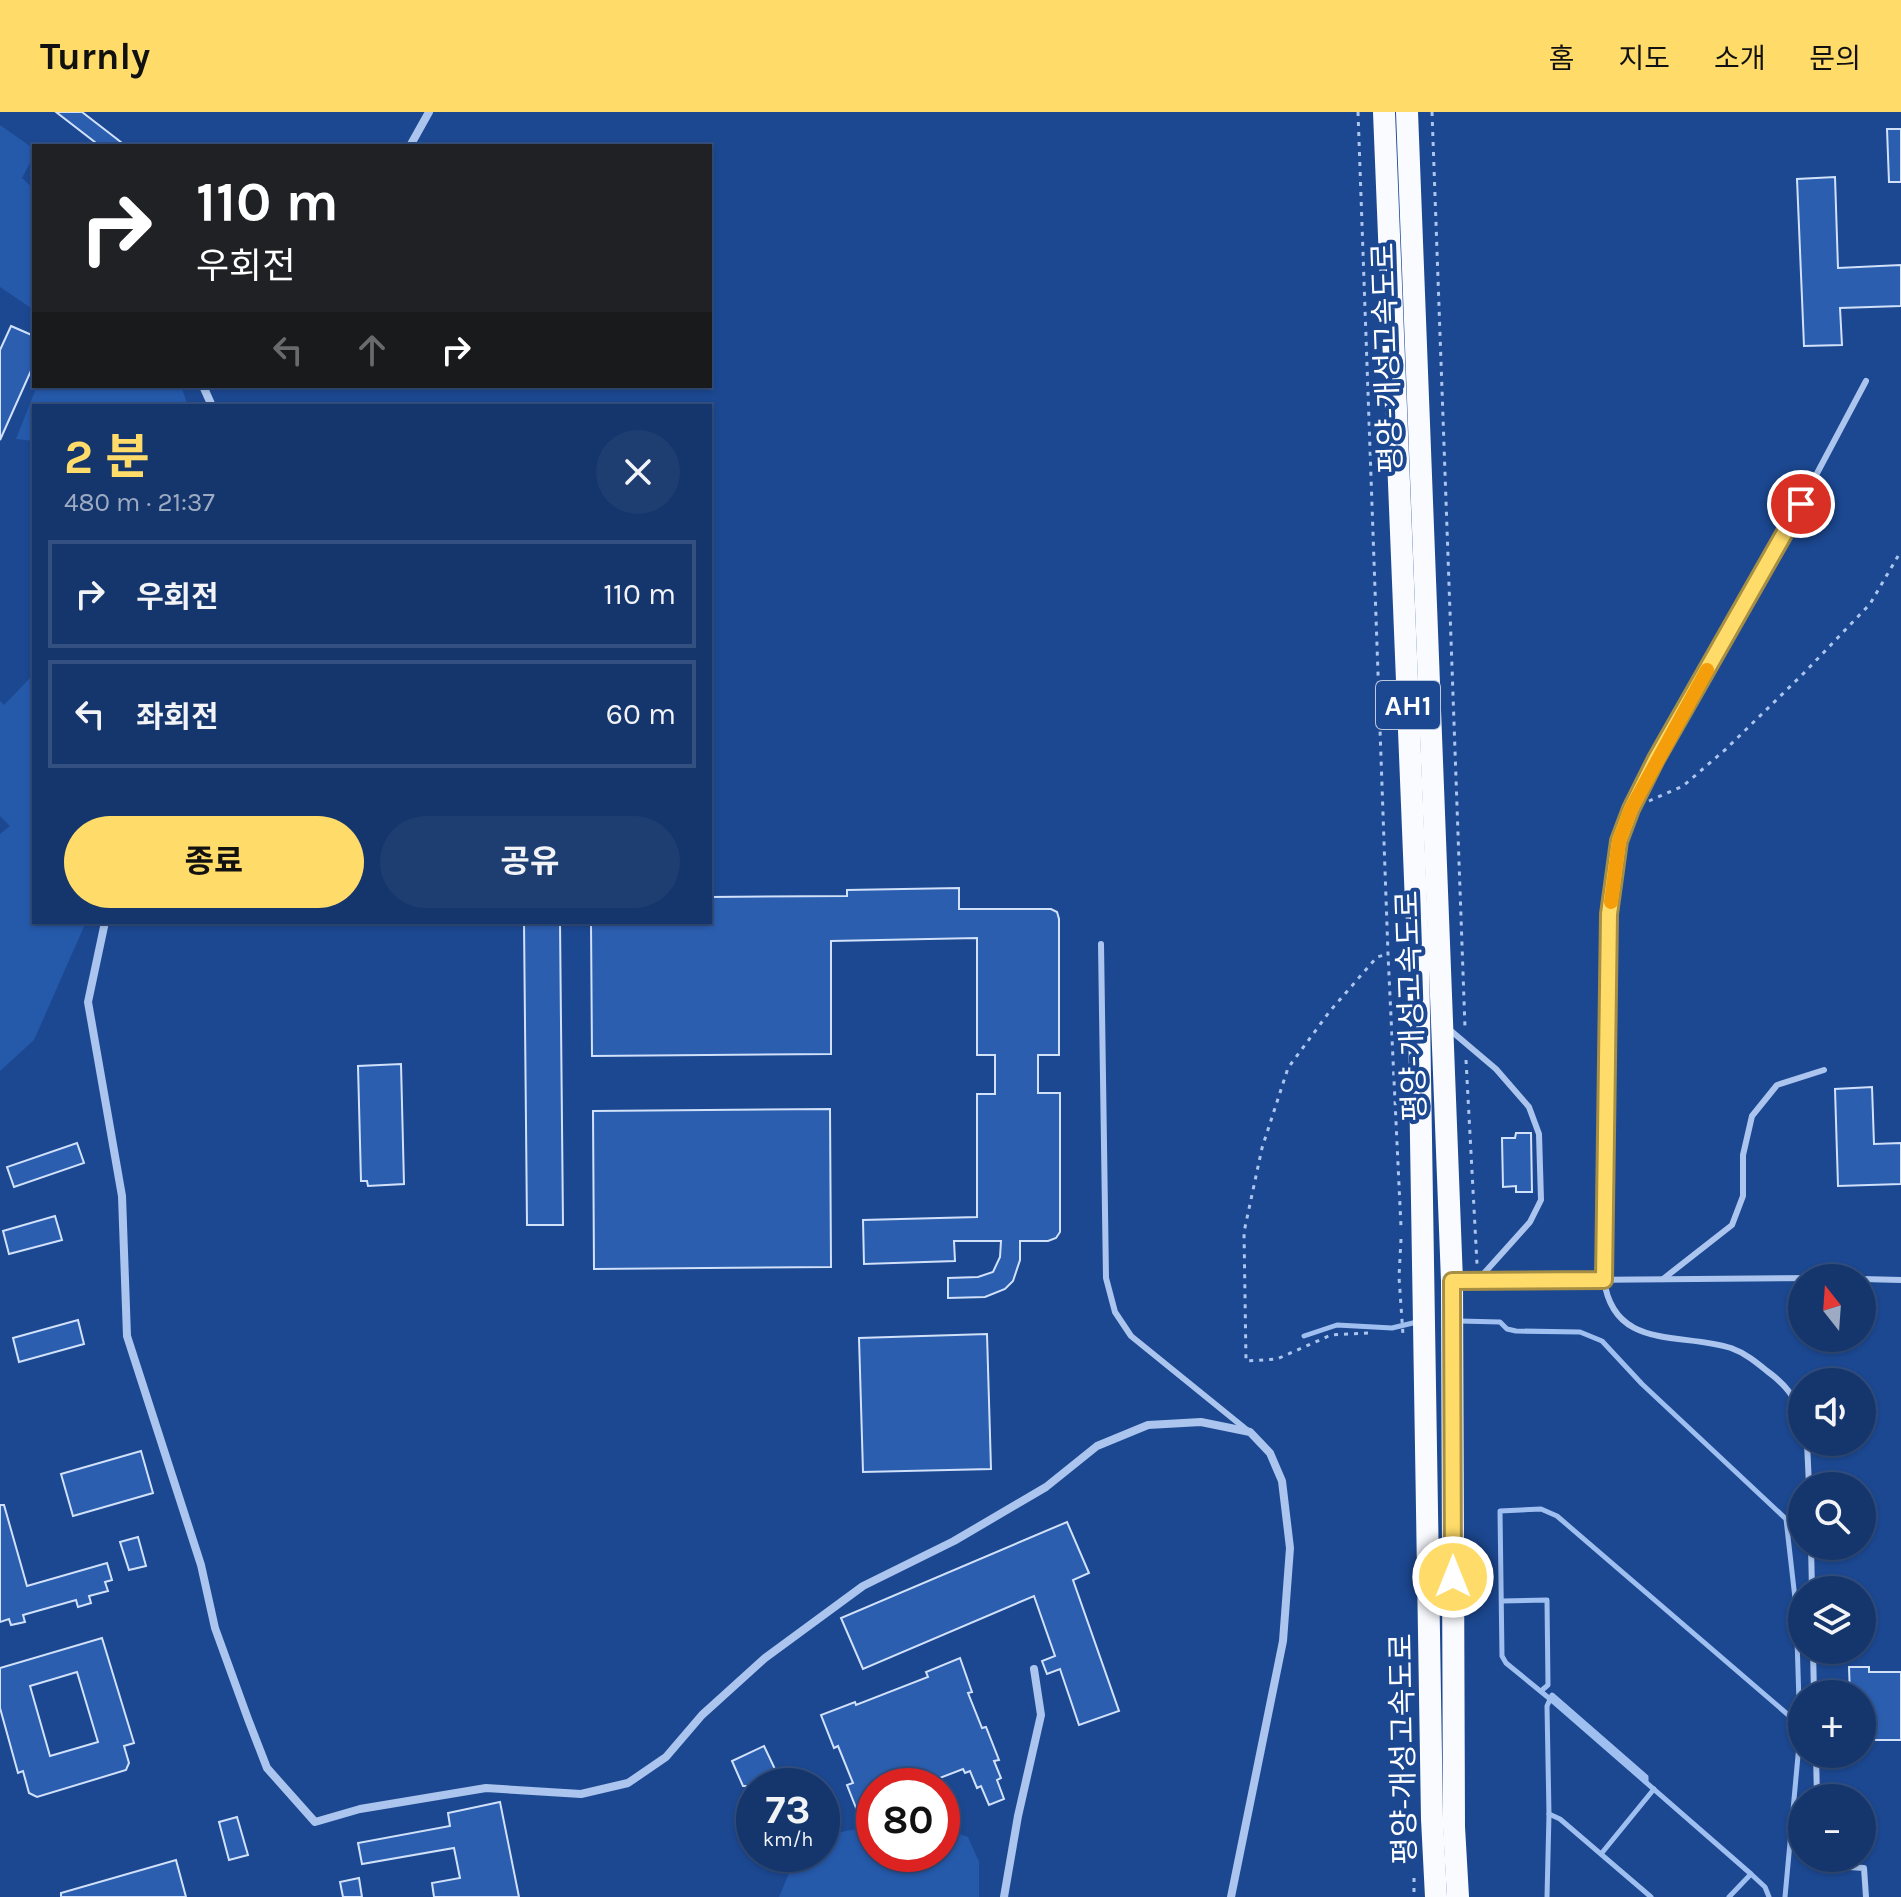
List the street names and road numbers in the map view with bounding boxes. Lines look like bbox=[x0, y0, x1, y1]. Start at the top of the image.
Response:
street label: 평양-개성고속도로 bbox=[1365, 242, 1409, 474]
road number: AH1 bbox=[1376, 681, 1440, 729]
street label: 평양-개성고속도로 bbox=[1389, 890, 1433, 1122]
street label: 평양-개성고속도로 bbox=[1383, 1633, 1423, 1865]

